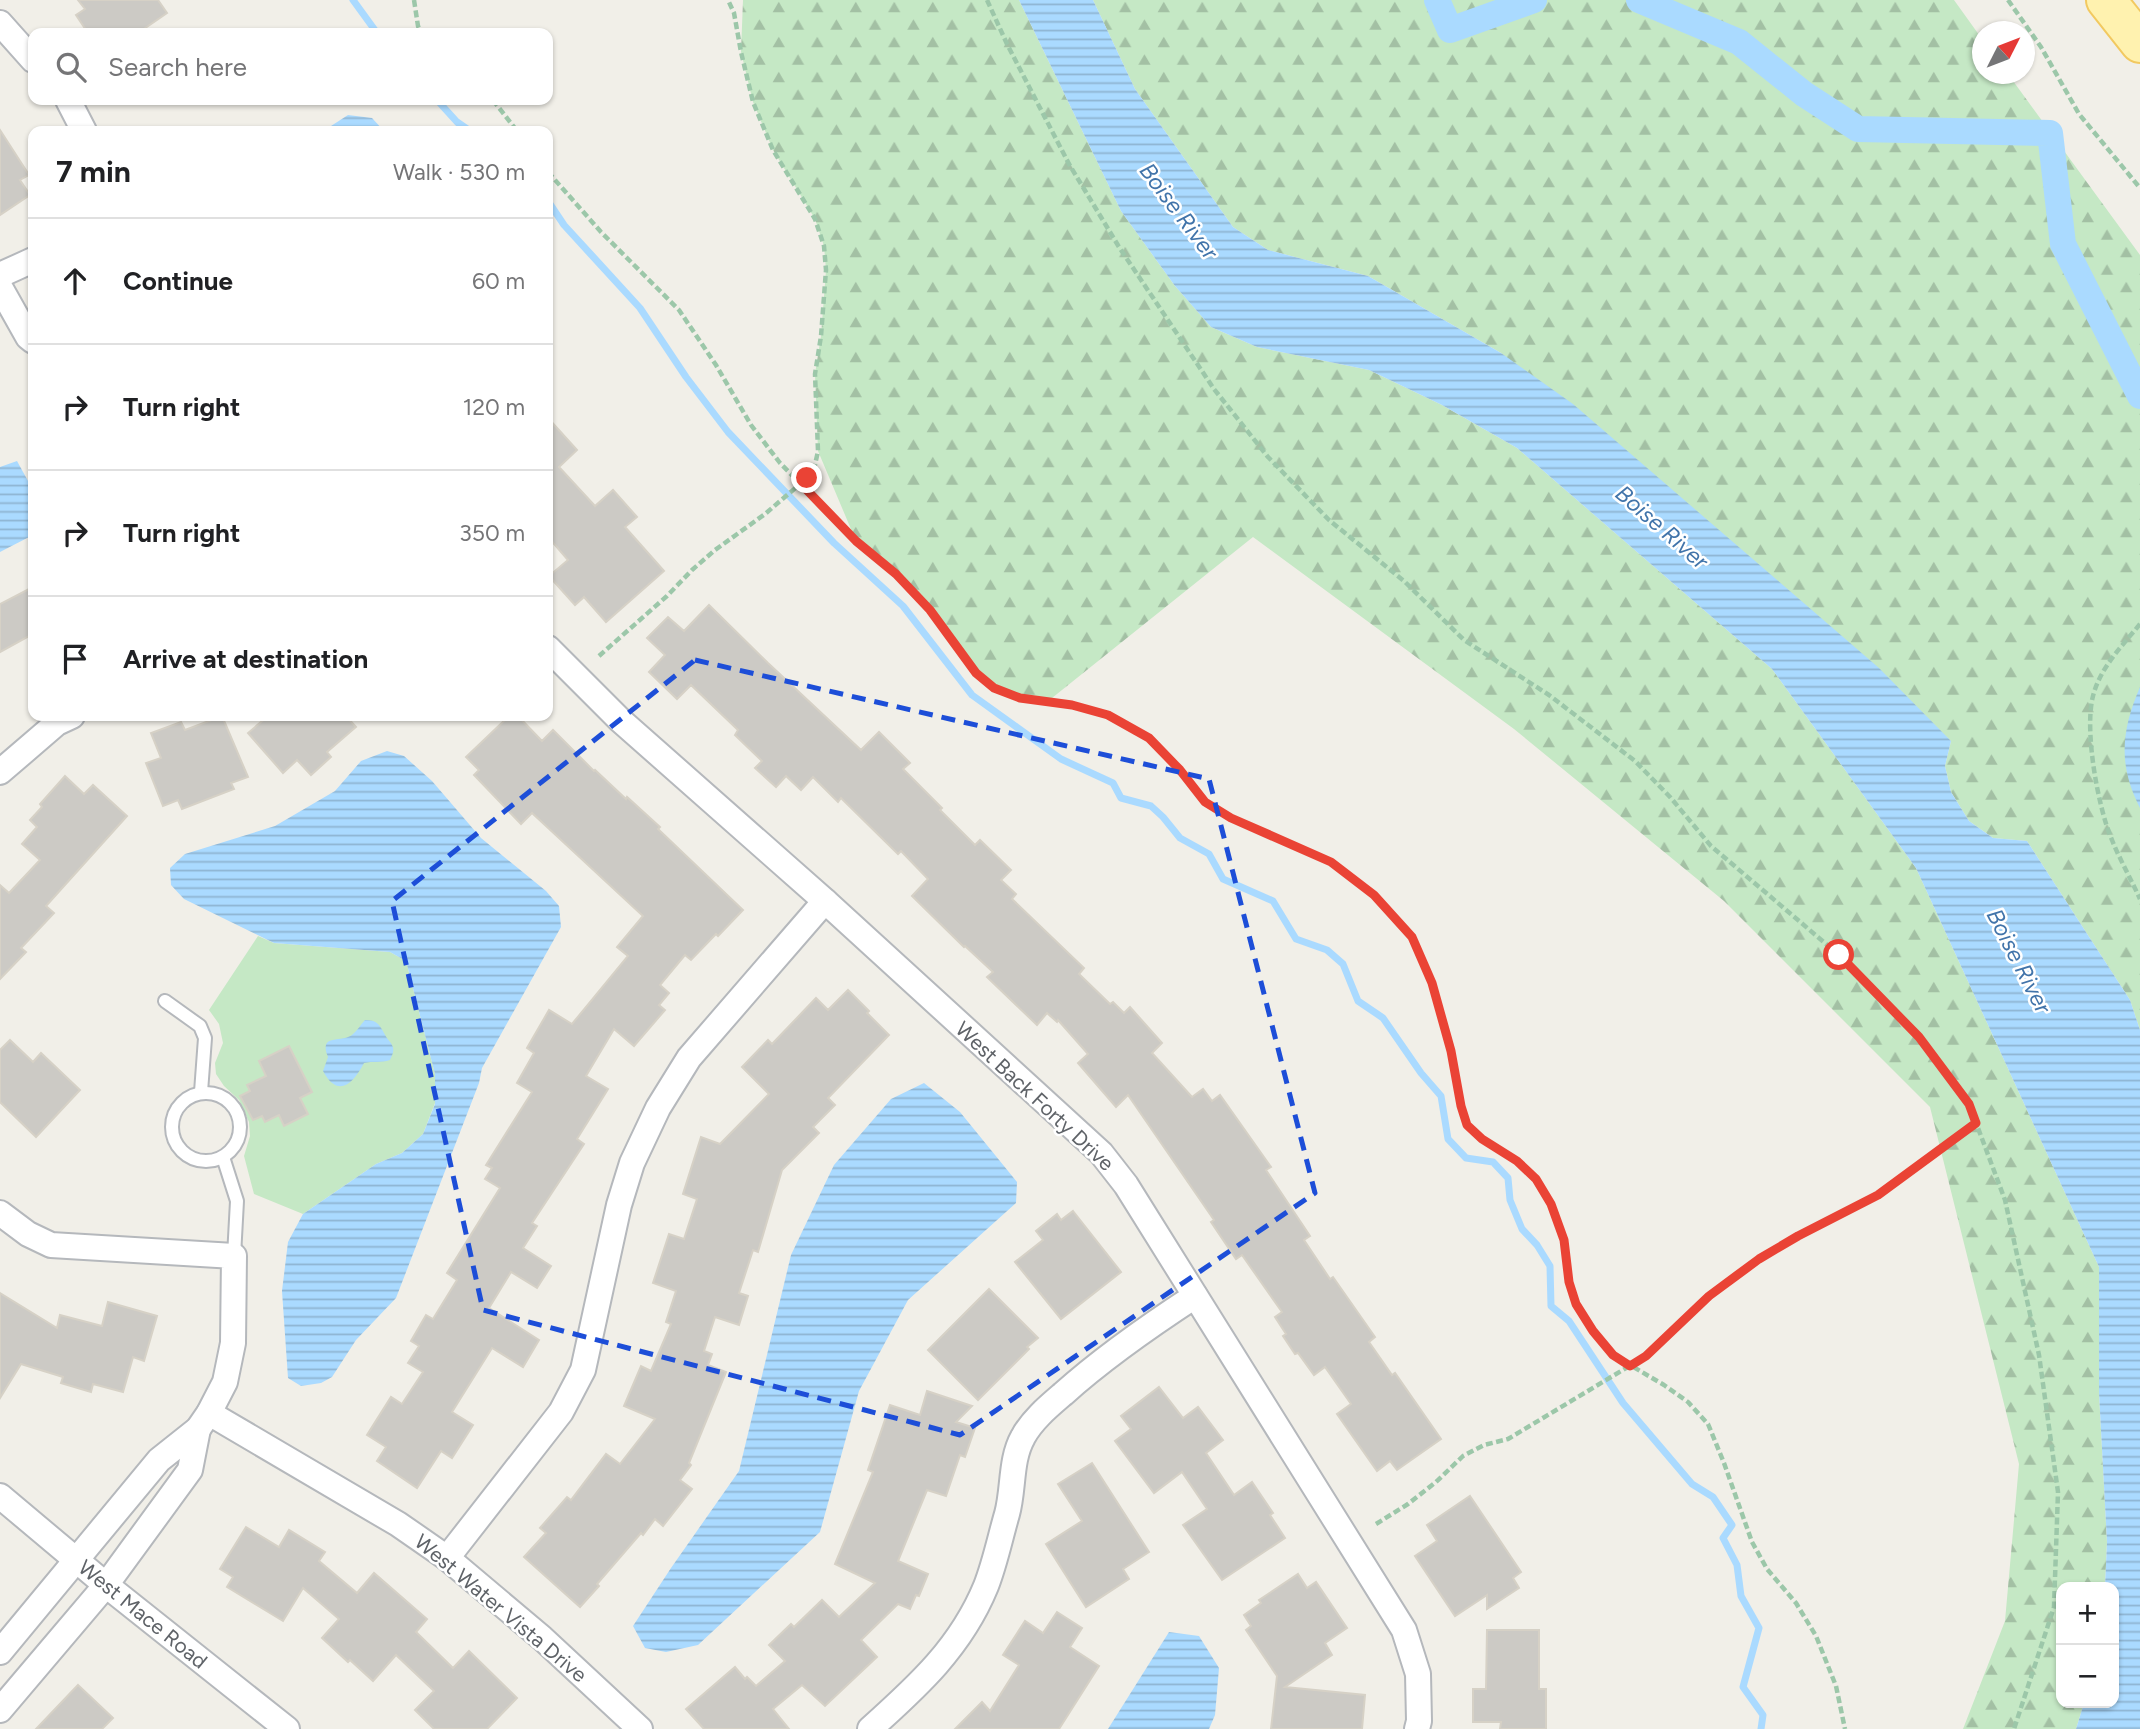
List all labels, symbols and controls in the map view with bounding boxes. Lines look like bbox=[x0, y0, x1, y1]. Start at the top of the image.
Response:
north arrow bbox=[1972, 21, 2035, 84]
search box bbox=[28, 28, 553, 105]
icon: search bbox=[52, 48, 90, 86]
text: Search here bbox=[108, 51, 247, 83]
text: 7 min bbox=[56, 153, 131, 190]
water label: Boise River bbox=[1134, 157, 1225, 266]
text: Walk · 530 m bbox=[393, 158, 525, 186]
icon: ahead bbox=[56, 262, 94, 300]
text: Continue bbox=[123, 265, 233, 297]
text: 60 m bbox=[472, 267, 525, 295]
icon: right bbox=[56, 388, 94, 426]
text: Turn right bbox=[123, 391, 240, 423]
text: 120 m bbox=[463, 393, 525, 421]
route end bbox=[791, 462, 822, 493]
water label: Boise River bbox=[1610, 479, 1715, 576]
icon: right bbox=[56, 514, 94, 552]
text: Turn right bbox=[123, 517, 240, 549]
text: 350 m bbox=[459, 519, 525, 547]
icon: arrive bbox=[56, 640, 94, 678]
text: Arrive at destination bbox=[123, 643, 368, 675]
water label: Boise River bbox=[1981, 904, 2058, 1019]
route start bbox=[1823, 939, 1854, 970]
street label: West Back Forty Drive bbox=[951, 1016, 1119, 1176]
street label: West Water Vista Drive bbox=[410, 1529, 592, 1687]
street label: West Mace Road bbox=[74, 1554, 212, 1674]
map controls bbox=[2056, 1582, 2119, 1708]
button: + bbox=[2056, 1582, 2119, 1645]
button: − bbox=[2056, 1645, 2119, 1708]

